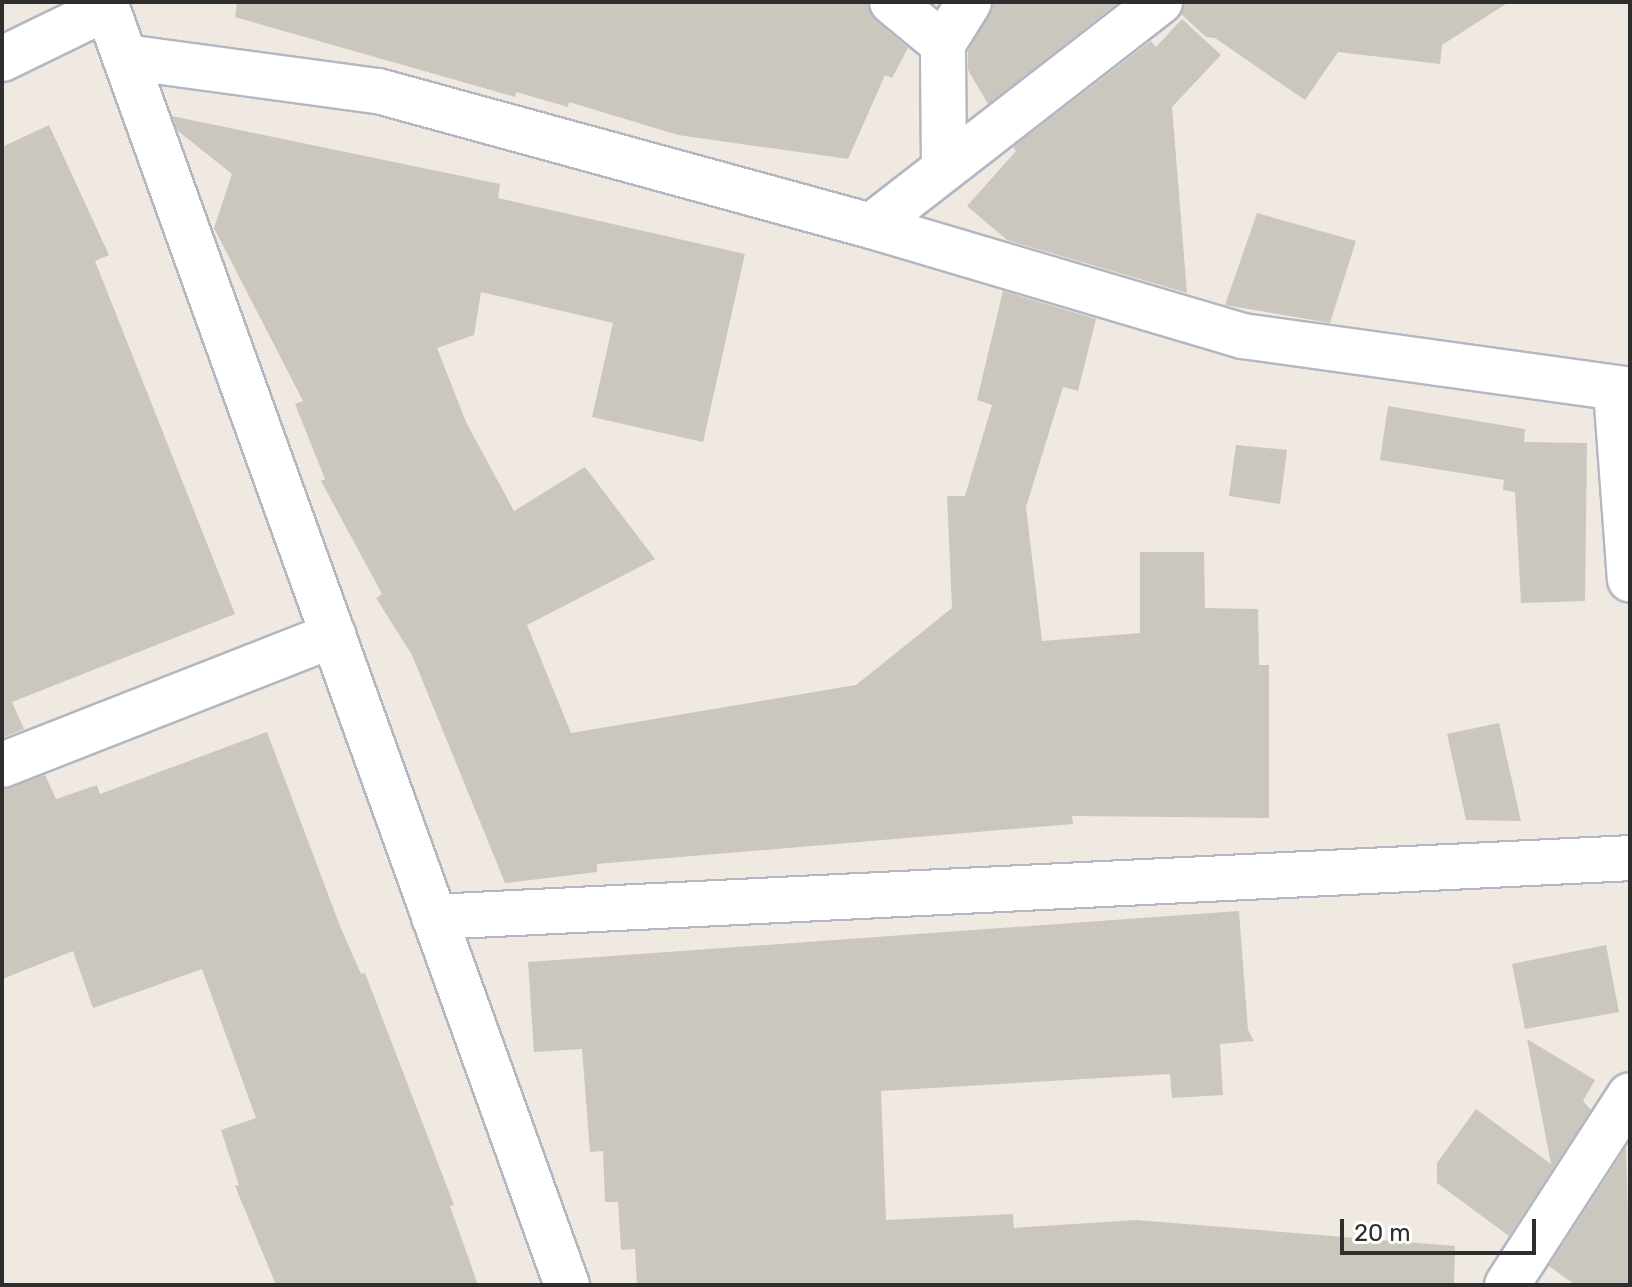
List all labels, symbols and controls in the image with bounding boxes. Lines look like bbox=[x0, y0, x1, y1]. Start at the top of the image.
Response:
scale bar bbox=[1344, 1203, 1540, 1253]
text: 20 m bbox=[1354, 1219, 1411, 1247]

